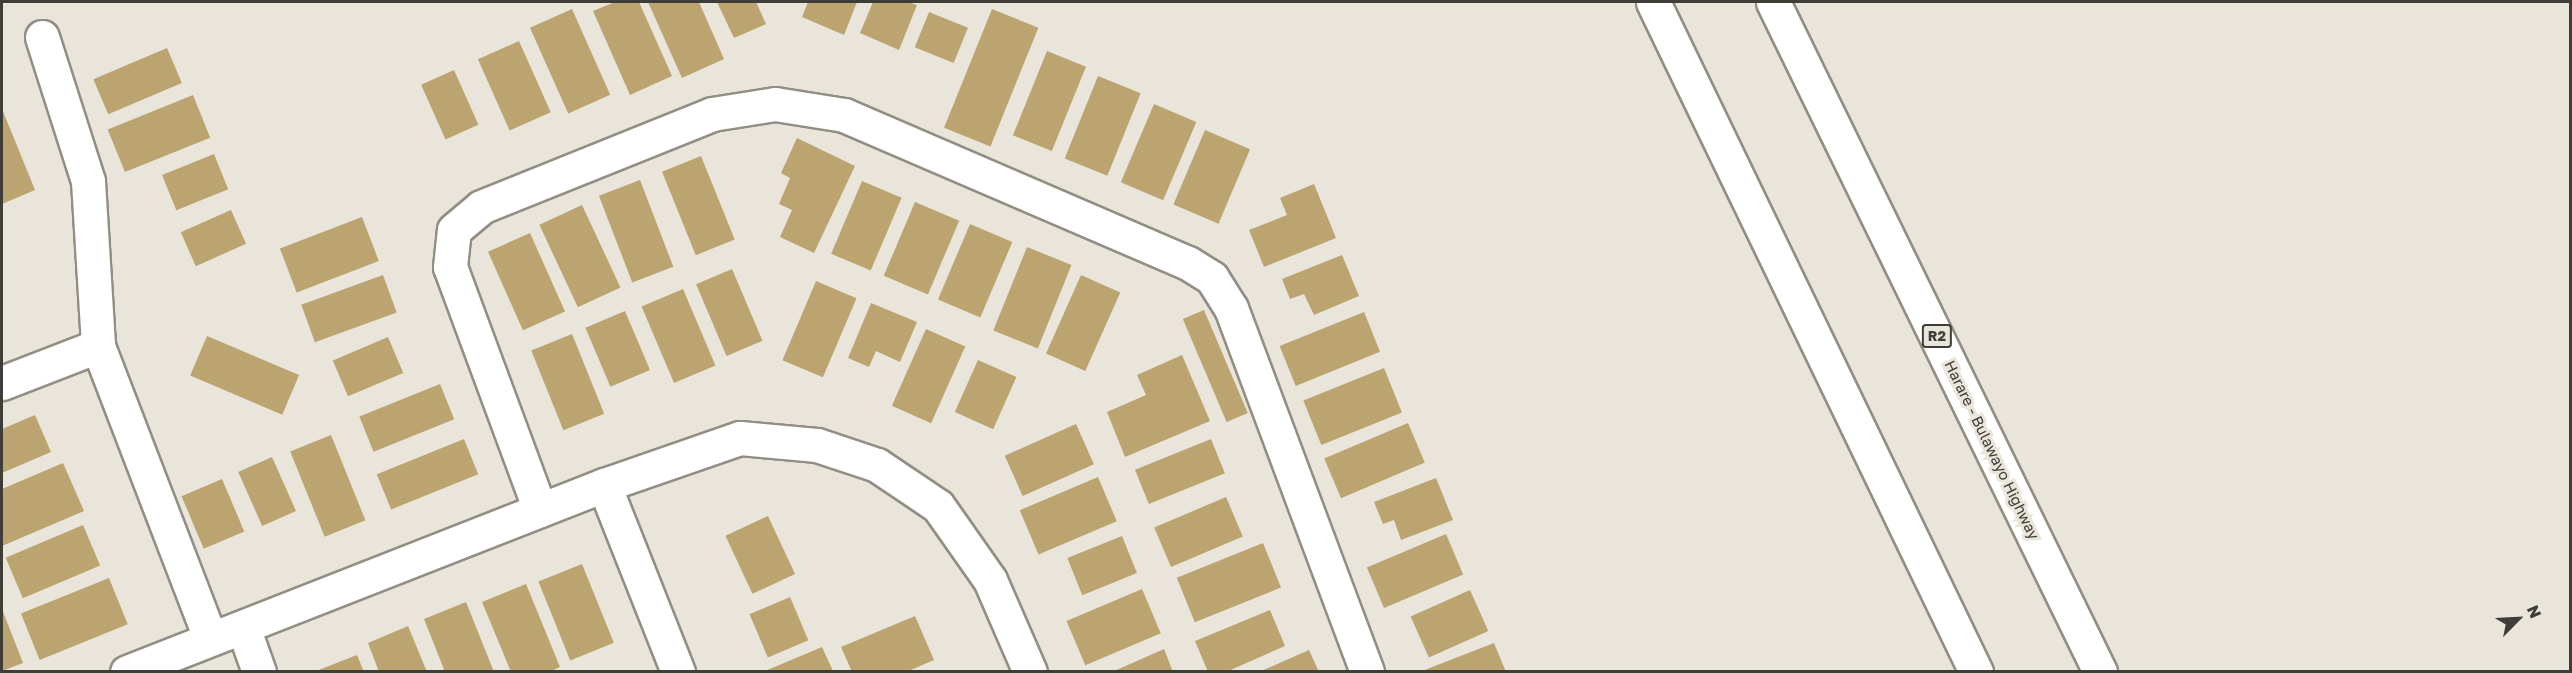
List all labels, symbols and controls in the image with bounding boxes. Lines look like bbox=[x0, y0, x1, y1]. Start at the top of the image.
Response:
road number: R2 bbox=[1920, 325, 1954, 347]
street label: Harare - Bulawayo Highway bbox=[1941, 358, 2043, 542]
north arrow bbox=[2488, 589, 2548, 649]
text: N bbox=[2523, 602, 2546, 621]

